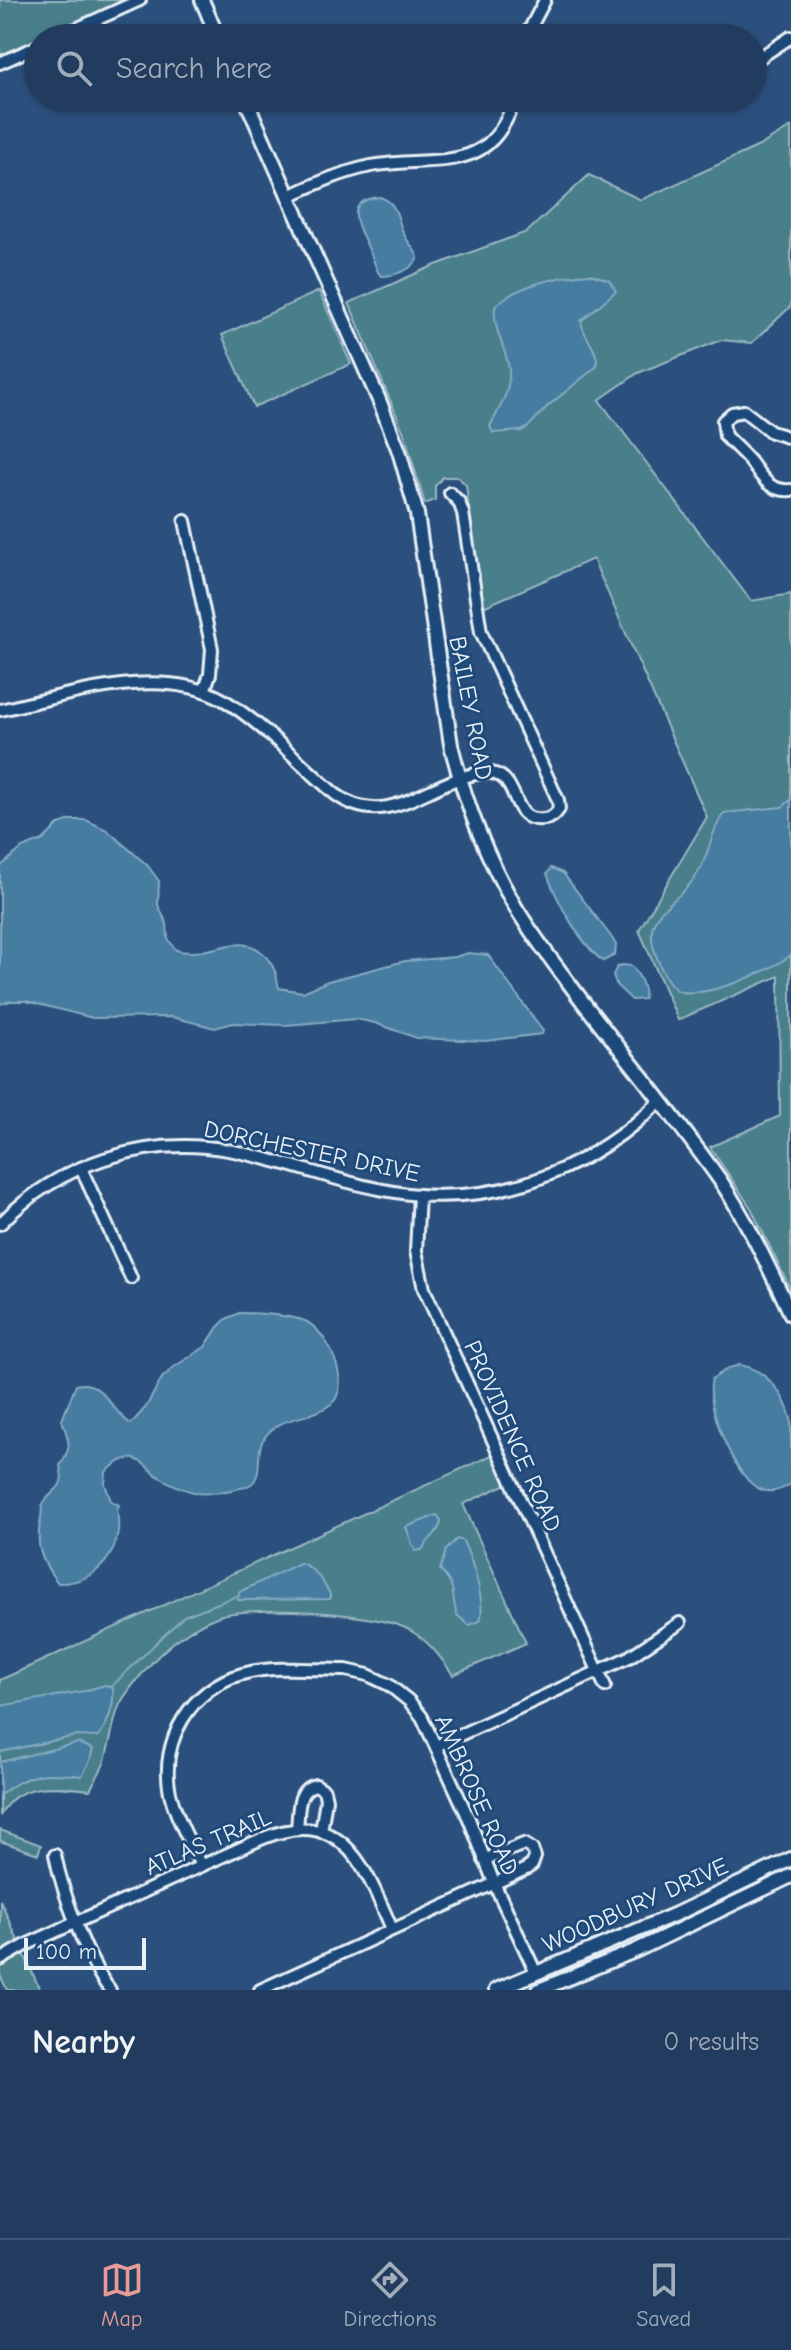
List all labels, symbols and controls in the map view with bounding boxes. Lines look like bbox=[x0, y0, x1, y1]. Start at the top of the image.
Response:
search box bbox=[24, 24, 767, 112]
icon: search bbox=[52, 46, 96, 90]
text: Search here bbox=[116, 51, 272, 86]
street label: BAILEY ROAD bbox=[443, 634, 499, 782]
street label: DORCHESTER DRIVE bbox=[201, 1114, 423, 1188]
street label: PROVIDENCE ROAD bbox=[458, 1336, 568, 1536]
street label: AMBROSE ROAD bbox=[429, 1710, 525, 1880]
street label: ATLAS TRAIL bbox=[141, 1803, 275, 1881]
street label: WOODBURY DRIVE bbox=[538, 1852, 732, 1958]
scale bar bbox=[24, 1934, 146, 1970]
text: 100 m bbox=[36, 1939, 97, 1965]
text: Nearby bbox=[32, 2022, 135, 2062]
text: 0 results bbox=[664, 2027, 759, 2057]
tab: Map bbox=[100, 2258, 144, 2332]
tab: Directions bbox=[344, 2258, 437, 2332]
tab: Saved bbox=[636, 2258, 691, 2332]

